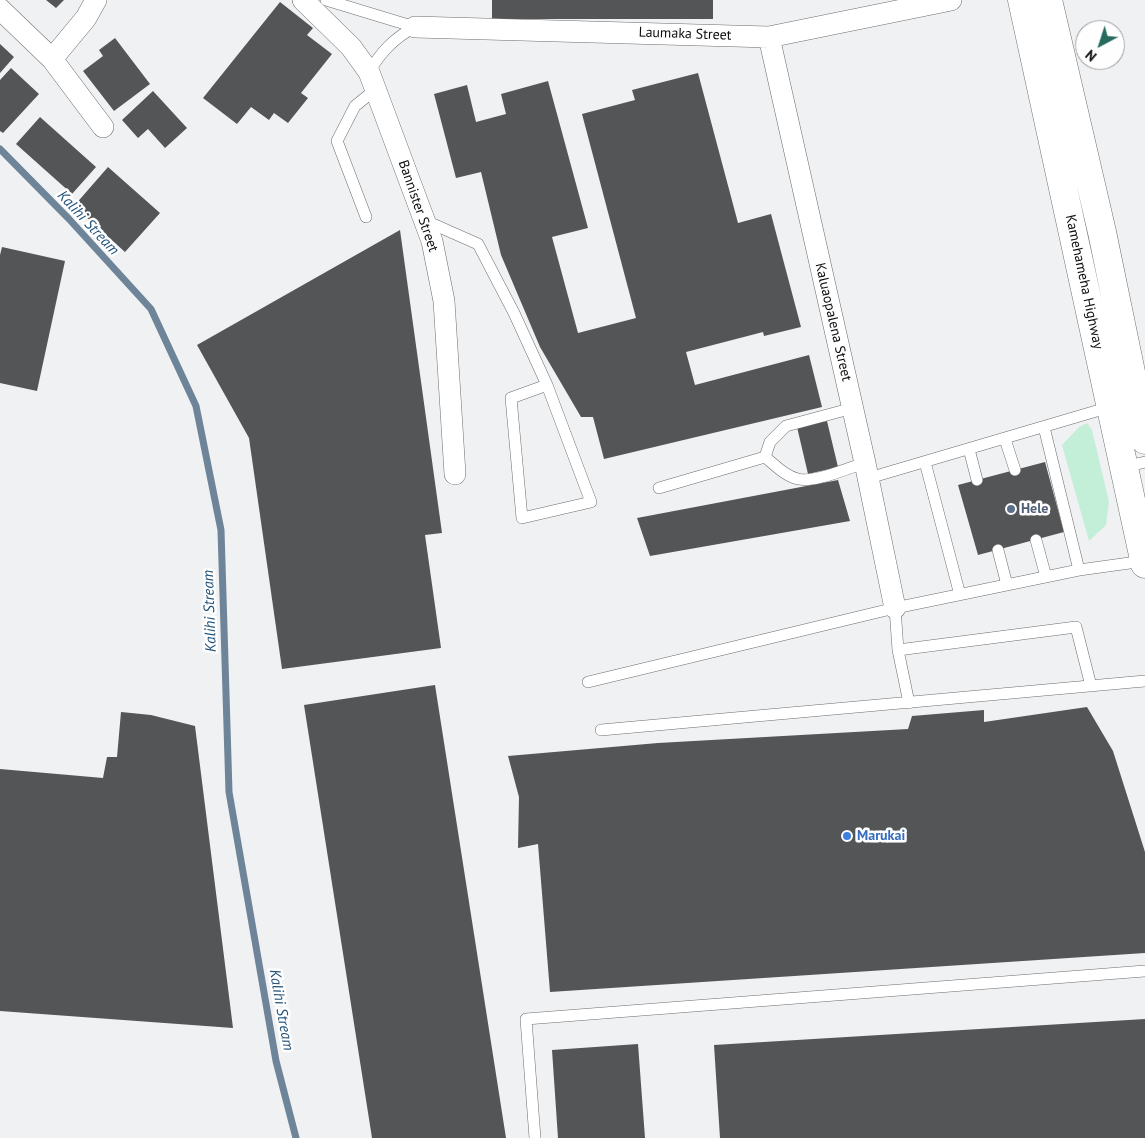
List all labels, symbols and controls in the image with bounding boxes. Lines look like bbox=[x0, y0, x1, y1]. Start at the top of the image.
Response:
north arrow bbox=[1075, 20, 1125, 70]
street label: Laumaka Street bbox=[638, 24, 732, 44]
text: N bbox=[1082, 46, 1100, 66]
street label: Bannister Street bbox=[394, 158, 442, 254]
water label: Kalihi Stream bbox=[53, 187, 123, 259]
street label: Kamehameha Highway bbox=[1062, 213, 1106, 351]
street label: Kaluaopalena Street bbox=[811, 261, 855, 383]
place label: Hele bbox=[1021, 501, 1048, 517]
marker: Hele bbox=[1005, 503, 1017, 515]
water label: Kalihi Stream bbox=[200, 570, 220, 652]
place label: Marukai bbox=[857, 828, 905, 844]
marker: Marukai bbox=[841, 830, 853, 842]
water label: Kalihi Stream bbox=[265, 968, 297, 1052]

